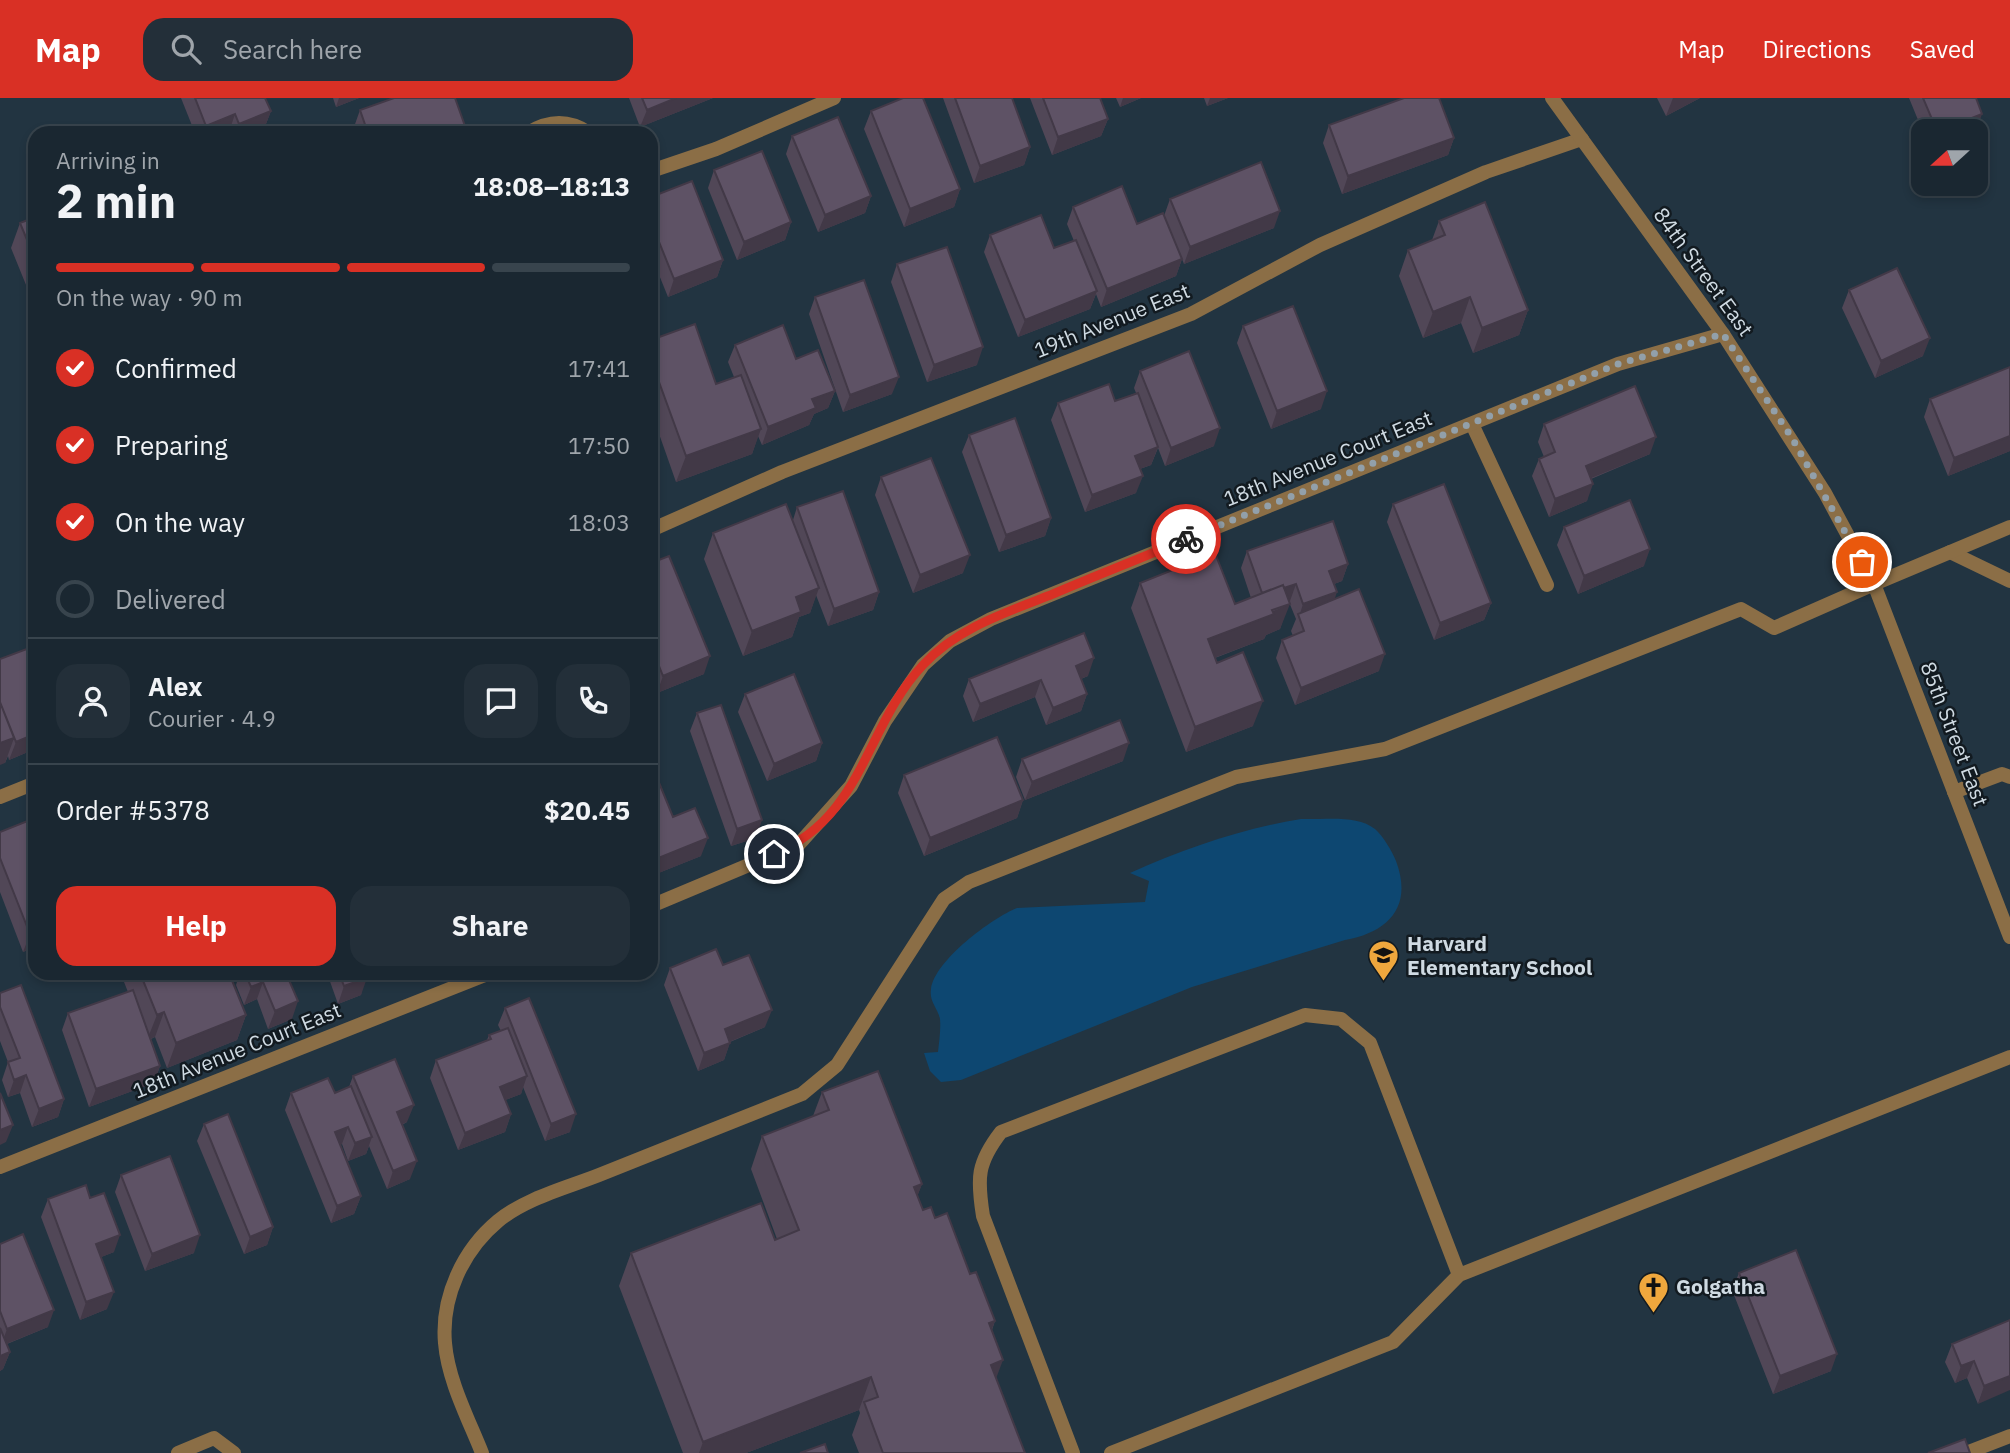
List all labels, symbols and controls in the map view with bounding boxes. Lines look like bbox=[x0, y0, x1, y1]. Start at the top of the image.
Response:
search box bbox=[143, 18, 633, 81]
text: Map bbox=[35, 28, 101, 71]
icon: search bbox=[167, 30, 205, 68]
text: Search here bbox=[223, 32, 362, 66]
text: Map bbox=[1678, 33, 1724, 65]
text: Directions bbox=[1762, 33, 1872, 65]
text: Saved bbox=[1910, 33, 1975, 65]
north arrow bbox=[1911, 119, 1988, 196]
map controls bbox=[1911, 119, 1988, 196]
text: Arriving in bbox=[56, 145, 160, 175]
text: 18:08–18:13 bbox=[473, 169, 630, 203]
text: 2 min bbox=[56, 171, 176, 231]
street label: 84th Street East bbox=[1648, 201, 1760, 341]
street label: 19th Avenue East bbox=[1030, 276, 1194, 364]
text: On the way · 90 m bbox=[56, 282, 243, 312]
icon: check bbox=[56, 349, 94, 387]
text: Confirmed bbox=[115, 351, 237, 385]
text: 17:41 bbox=[568, 353, 630, 383]
street label: 18th Avenue Court East bbox=[1219, 403, 1436, 513]
icon: check bbox=[56, 426, 94, 464]
text: Preparing bbox=[115, 428, 228, 462]
text: 17:50 bbox=[568, 430, 630, 460]
icon: check bbox=[56, 503, 94, 541]
courier bbox=[1151, 504, 1221, 574]
text: On the way bbox=[115, 505, 245, 539]
text: 18:03 bbox=[568, 507, 630, 537]
icon: bike bbox=[1167, 520, 1205, 558]
pin bbox=[1832, 532, 1892, 592]
icon: bag bbox=[1843, 543, 1881, 581]
text: Delivered bbox=[115, 582, 226, 616]
street label: 85th Street East bbox=[1914, 657, 1995, 810]
button: person bbox=[56, 664, 130, 738]
button: chat bbox=[464, 664, 538, 738]
button: phone bbox=[556, 664, 630, 738]
text: Alex bbox=[148, 669, 202, 703]
text: Courier · 4.9 bbox=[148, 703, 276, 733]
text: Order #5378 bbox=[56, 793, 210, 827]
text: $20.45 bbox=[544, 793, 630, 827]
pin bbox=[744, 824, 804, 884]
icon: home bbox=[755, 835, 793, 873]
button: Help bbox=[56, 886, 336, 966]
button: Share bbox=[350, 886, 630, 966]
place label: Harvard Elementary School bbox=[1407, 929, 1592, 981]
school or university icon: Harvard Elementary School bbox=[1367, 939, 1401, 983]
street label: 18th Avenue Court East bbox=[128, 995, 345, 1105]
church icon: Golgatha bbox=[1636, 1270, 1670, 1314]
place label: Golgatha bbox=[1676, 1272, 1765, 1300]

